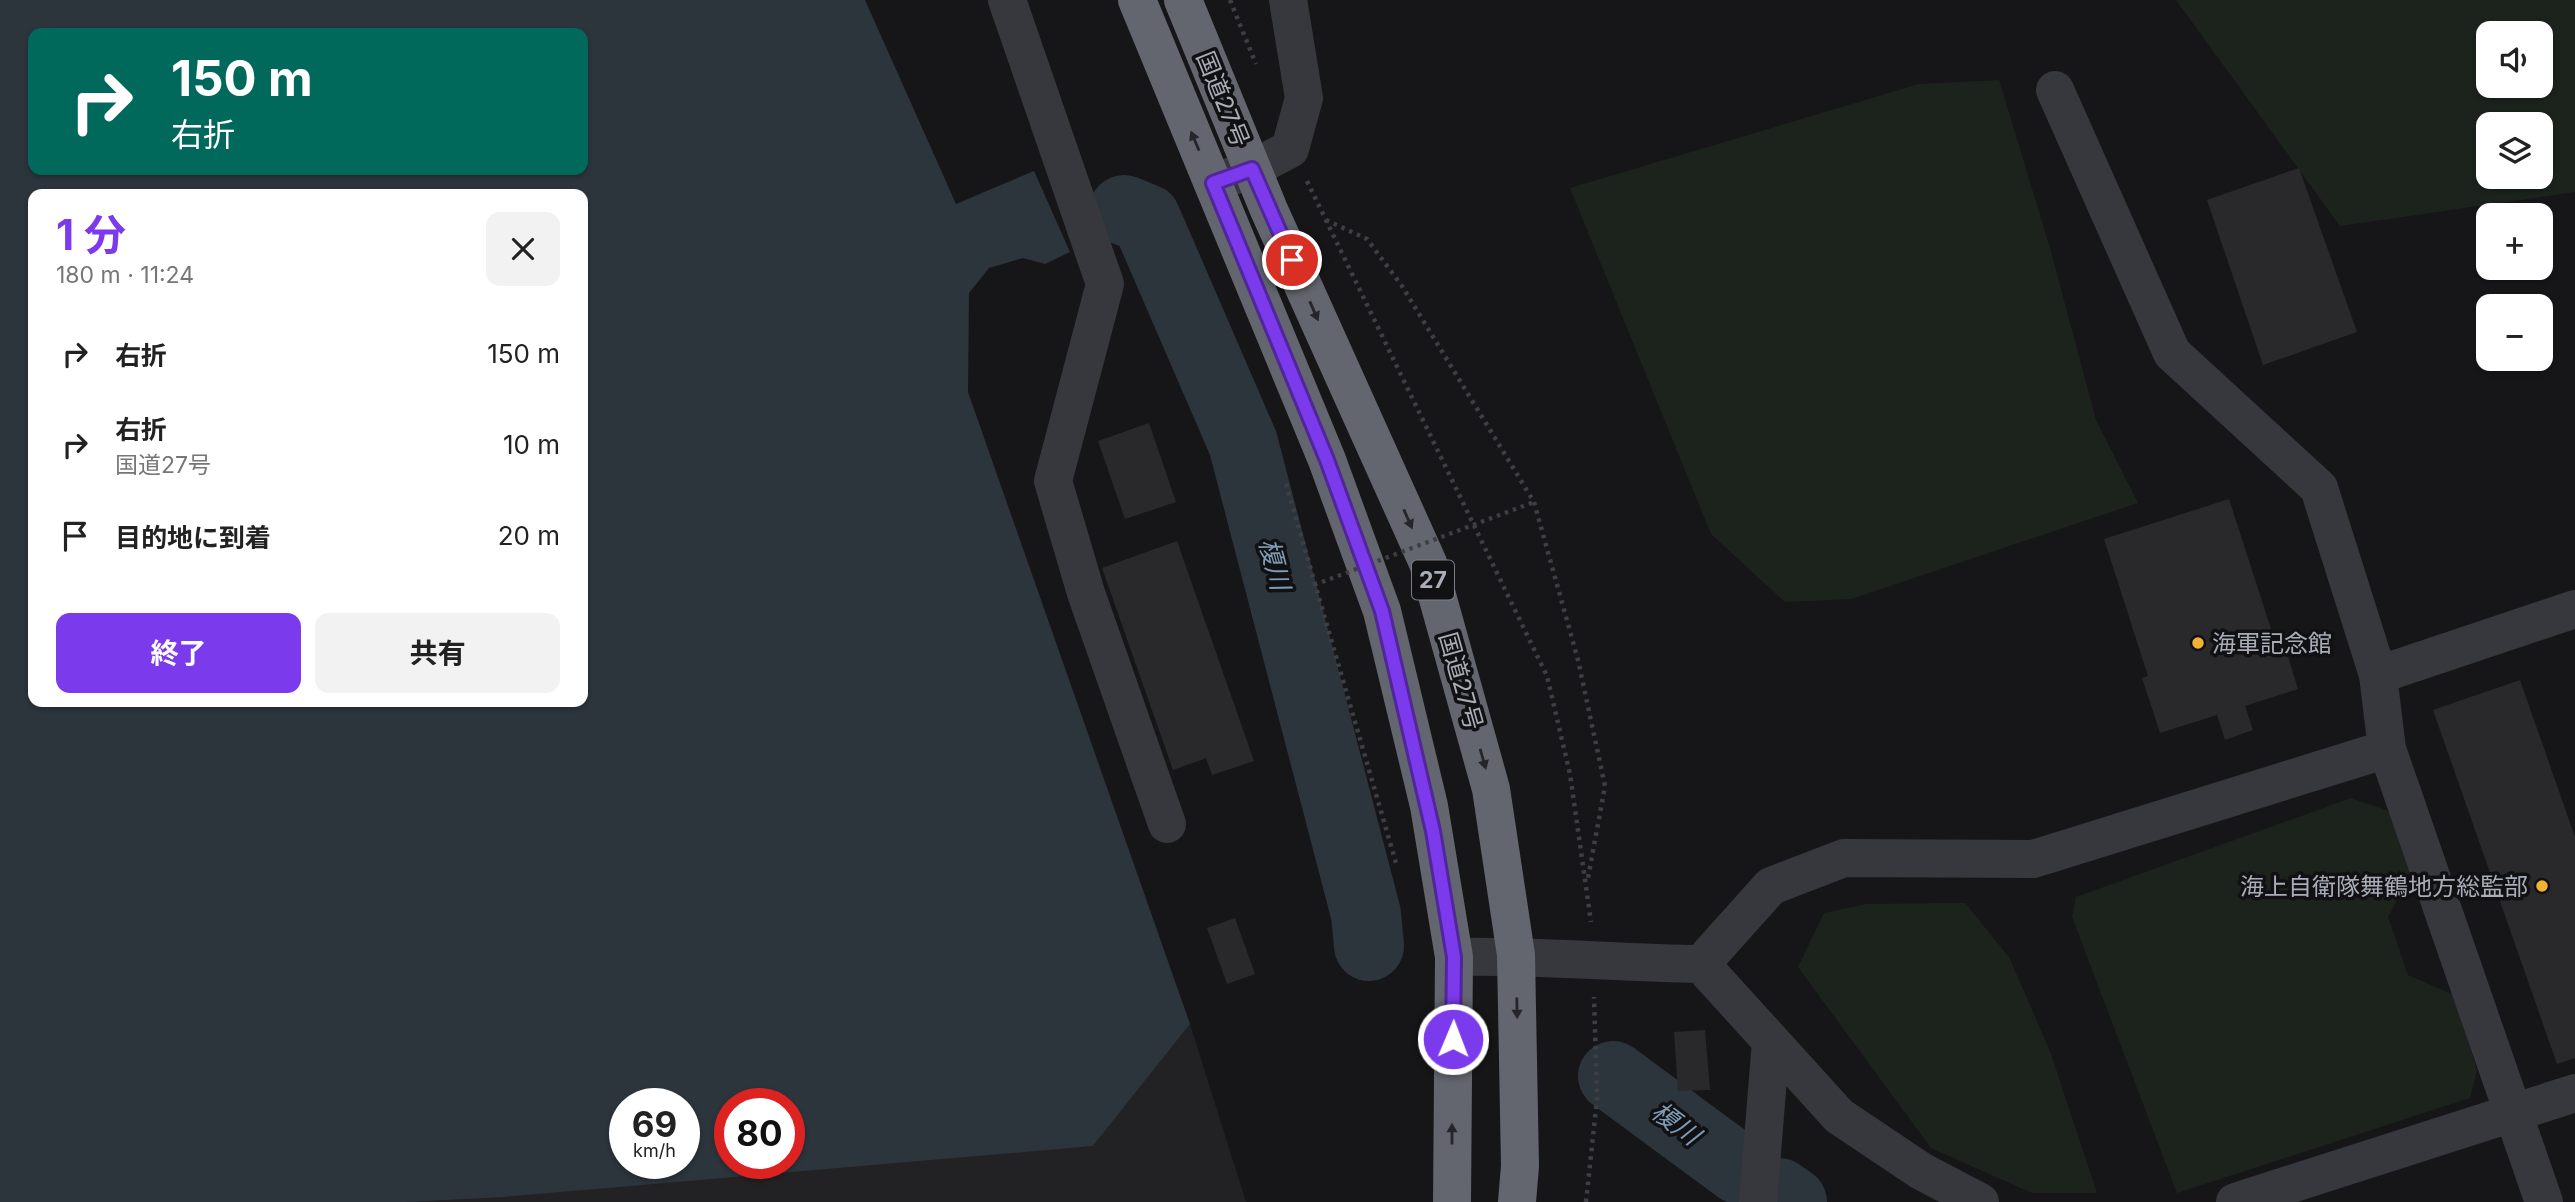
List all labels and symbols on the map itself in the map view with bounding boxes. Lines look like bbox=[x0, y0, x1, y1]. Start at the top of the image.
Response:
street label: 国道27号 bbox=[1191, 47, 1255, 151]
one-way arrow bbox=[1190, 130, 1201, 151]
pin bbox=[1262, 230, 1322, 290]
one-way arrow bbox=[1308, 301, 1320, 321]
one-way arrow bbox=[1403, 508, 1414, 529]
water label: 榎川 bbox=[1253, 535, 1297, 596]
road number: 27 bbox=[1412, 560, 1454, 600]
street label: 国道27号 bbox=[1433, 629, 1489, 733]
place label: 海軍記念館 bbox=[2212, 629, 2332, 658]
marker: 海軍記念館 bbox=[2190, 635, 2206, 651]
one-way arrow bbox=[1478, 749, 1488, 770]
place label: 海上自衛隊舞鶴地方総監部 bbox=[2240, 872, 2528, 901]
marker: 海上自衛隊舞鶴地方総監部 bbox=[2534, 878, 2550, 894]
one-way arrow bbox=[1511, 997, 1523, 1019]
position arrow bbox=[1416, 1002, 1490, 1076]
speed limit sign: 80 bbox=[714, 1088, 805, 1179]
water label: 榎川 bbox=[1646, 1095, 1708, 1153]
one-way arrow bbox=[1446, 1123, 1458, 1145]

